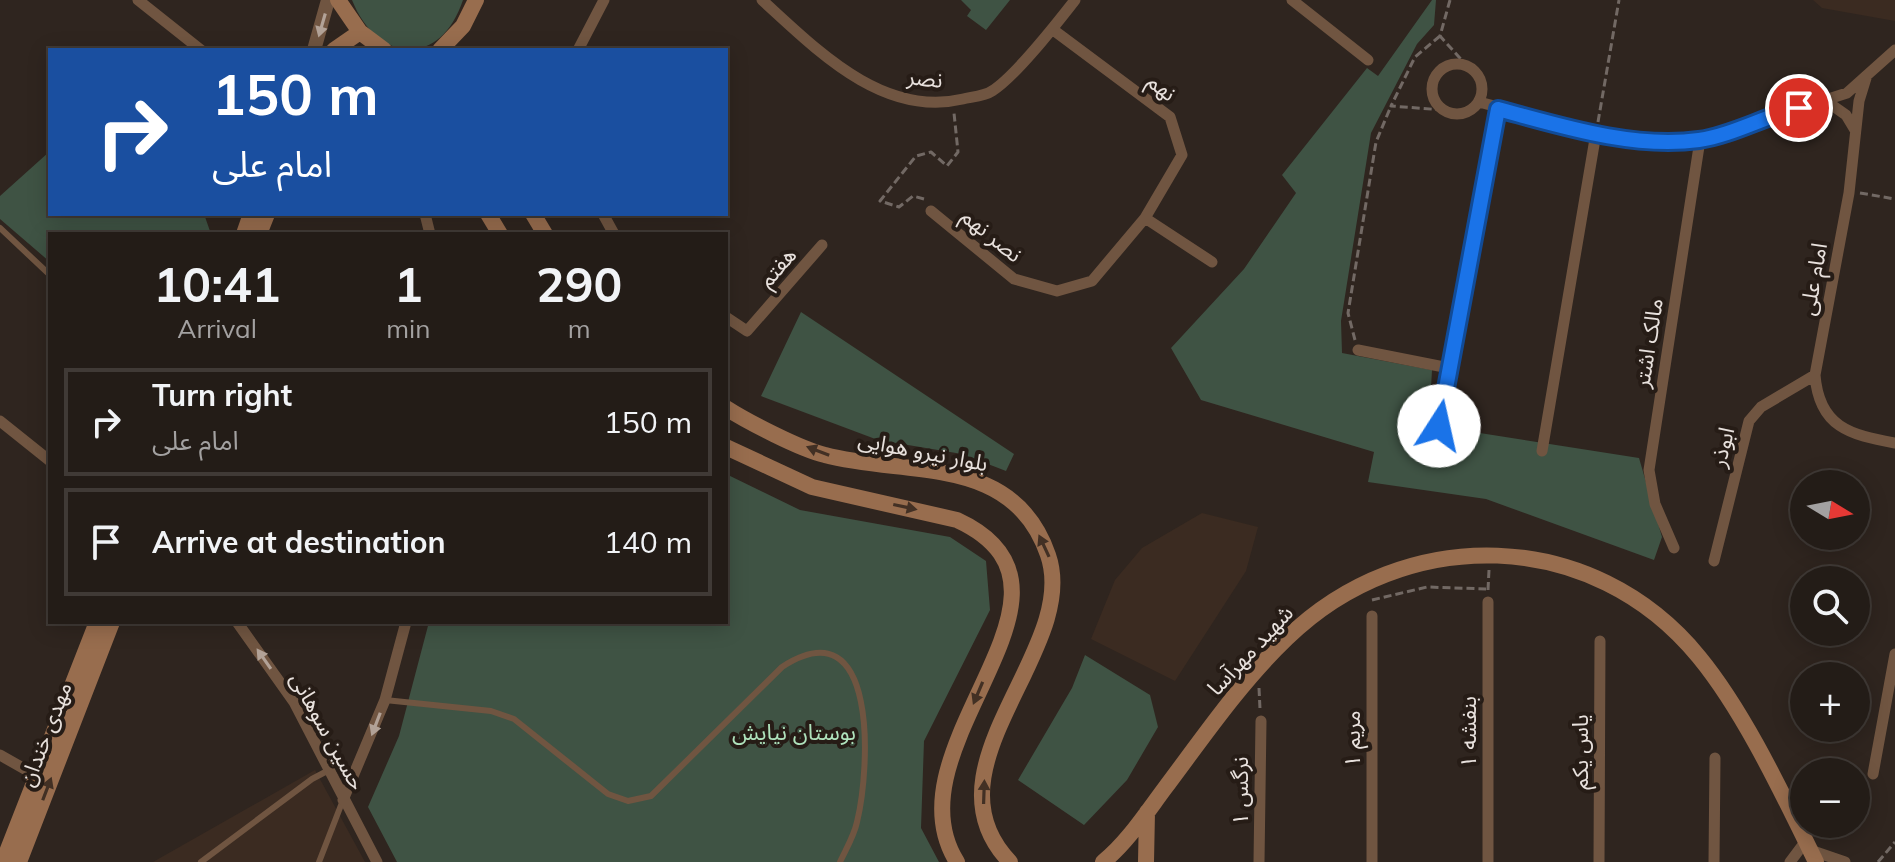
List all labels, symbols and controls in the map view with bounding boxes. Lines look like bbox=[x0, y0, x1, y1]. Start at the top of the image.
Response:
one-way arrow bbox=[315, 14, 328, 38]
text: 150 m bbox=[212, 59, 379, 129]
street label: نصر bbox=[905, 62, 944, 94]
street label: نهم bbox=[1140, 67, 1182, 109]
pin bbox=[1765, 74, 1833, 142]
icon: right bbox=[80, 80, 184, 184]
icon: arrive bbox=[1777, 86, 1821, 130]
text: امام علی bbox=[212, 141, 332, 186]
street label: نصر نهم bbox=[954, 202, 1028, 270]
street label: امام علی bbox=[1793, 240, 1836, 318]
street label: هفتم bbox=[752, 241, 804, 295]
text: 10:41 bbox=[154, 254, 281, 314]
text: 1 bbox=[394, 254, 423, 314]
text: 290 bbox=[536, 254, 622, 314]
street label: مالک اشتر bbox=[1627, 296, 1669, 391]
text: Arrival bbox=[177, 312, 257, 345]
text: min bbox=[386, 312, 430, 345]
text: m bbox=[568, 312, 591, 345]
text: Turn right bbox=[152, 376, 292, 414]
position arrow bbox=[1397, 384, 1481, 468]
icon: right bbox=[84, 400, 128, 444]
text: 150 m bbox=[604, 403, 692, 441]
text: امام علی bbox=[152, 424, 239, 457]
street label: ابوذر bbox=[1703, 424, 1740, 471]
street label: بلوار نیرو هوایی bbox=[856, 425, 990, 477]
one-way arrow bbox=[806, 444, 830, 457]
north arrow bbox=[1790, 470, 1870, 550]
map controls bbox=[1790, 470, 1870, 838]
one-way arrow bbox=[893, 501, 918, 514]
icon: arrive bbox=[84, 520, 128, 564]
text: Arrive at destination bbox=[152, 523, 446, 561]
text: 140 m bbox=[604, 523, 692, 561]
one-way arrow bbox=[1037, 535, 1050, 558]
button: search bbox=[1790, 566, 1870, 646]
street label: شهید مهرآسا bbox=[1201, 599, 1299, 701]
one-way arrow bbox=[257, 649, 272, 670]
button: + bbox=[1790, 662, 1870, 742]
street label: حسین سوهانی bbox=[284, 667, 372, 795]
street label: مهدی خندان bbox=[12, 678, 78, 790]
one-way arrow bbox=[971, 681, 984, 705]
street label: بنفشه ۱ bbox=[1454, 696, 1482, 768]
street label: مریم ۱ bbox=[1338, 711, 1369, 767]
one-way arrow bbox=[369, 712, 382, 736]
street label: یاس یکم bbox=[1566, 714, 1597, 790]
park label: بوستان نیایش bbox=[732, 718, 856, 746]
street label: نرگس ۱ bbox=[1226, 756, 1254, 826]
button: − bbox=[1790, 758, 1870, 838]
one-way arrow bbox=[41, 777, 54, 801]
one-way arrow bbox=[977, 779, 990, 804]

